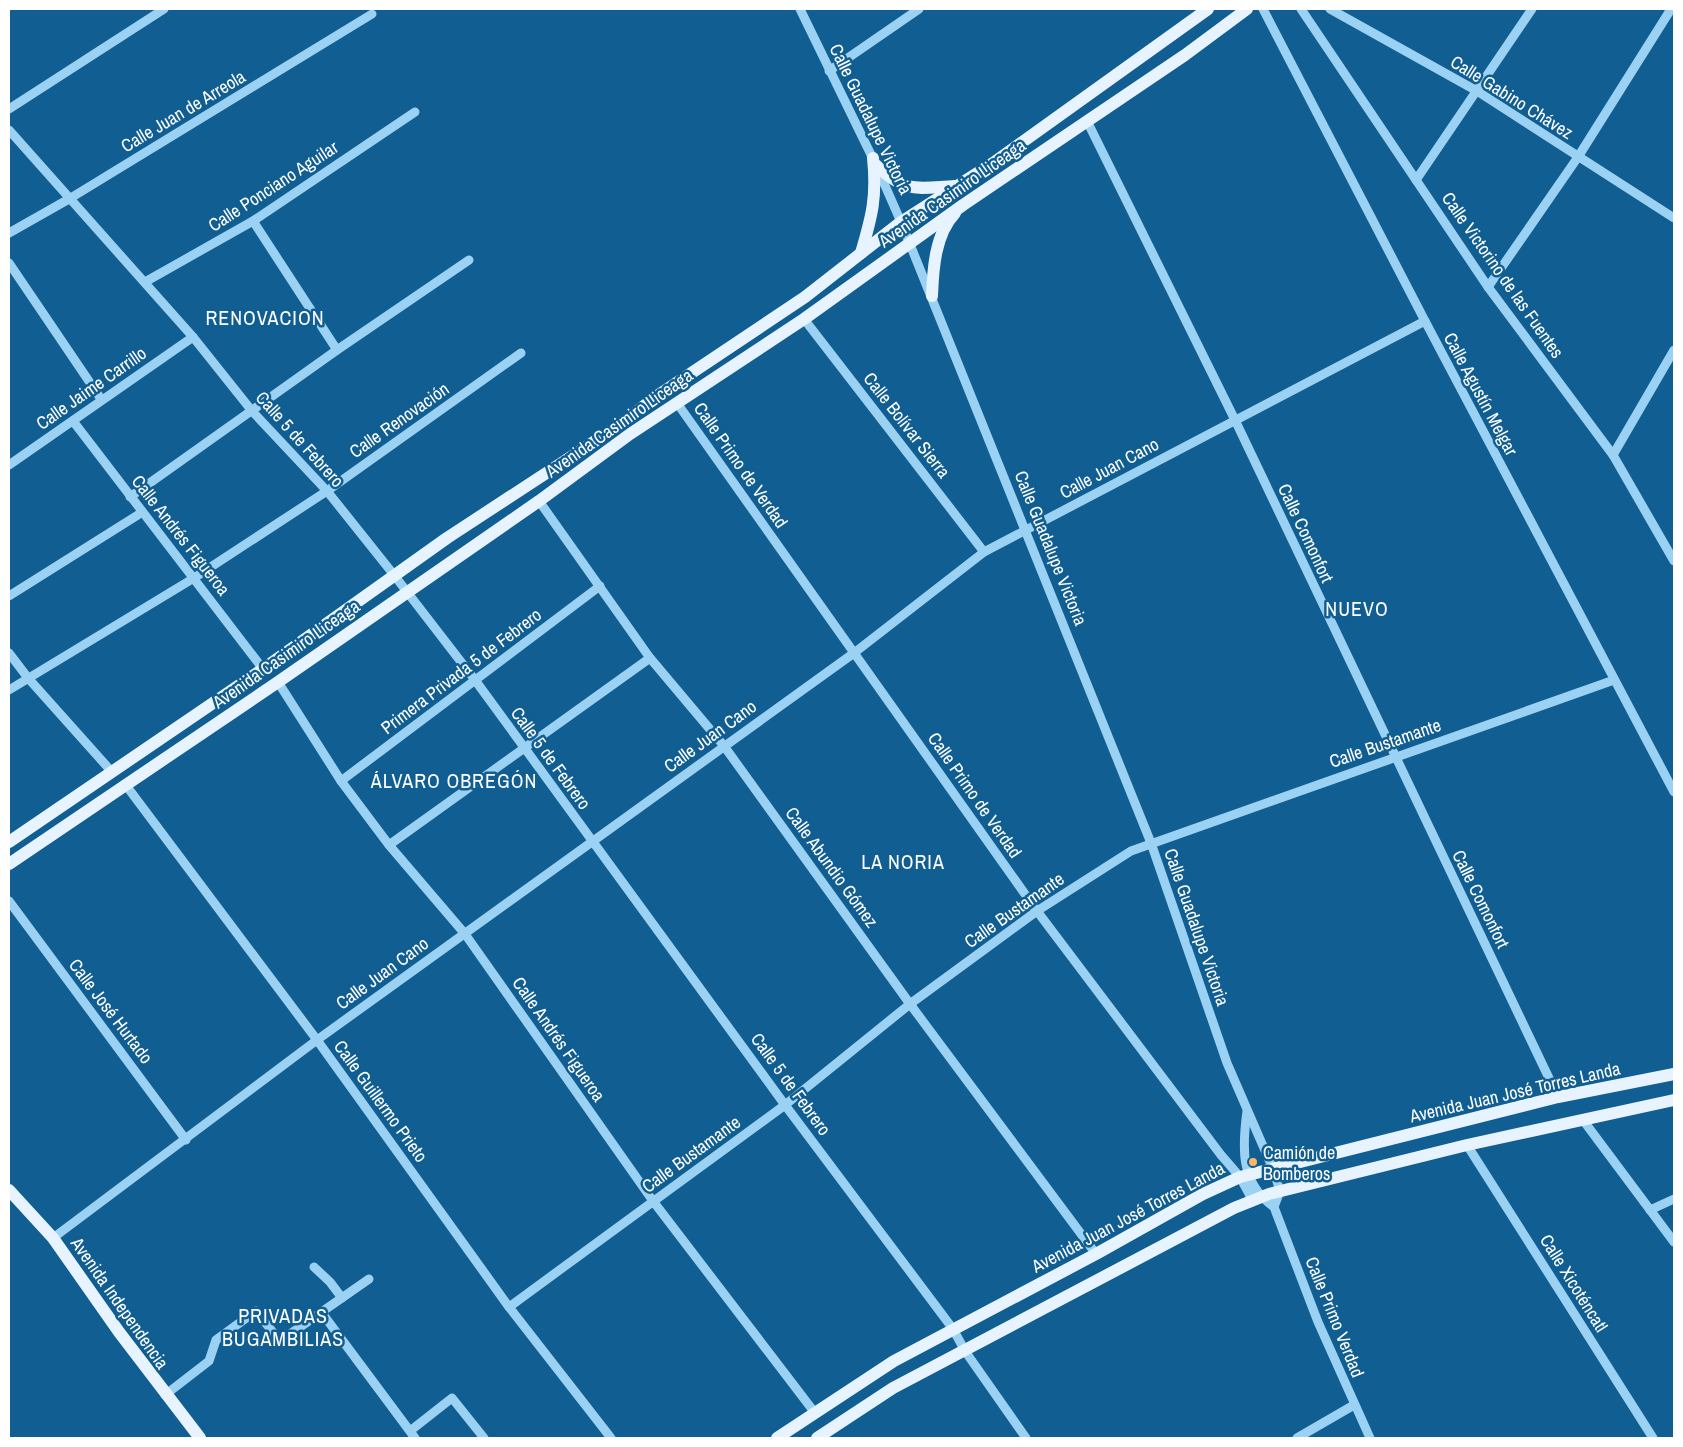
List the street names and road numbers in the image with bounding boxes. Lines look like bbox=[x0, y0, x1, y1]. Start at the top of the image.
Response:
street label: Calle Guadalupe Victoria bbox=[824, 40, 918, 198]
street label: Calle Gabino Chávez bbox=[1446, 49, 1578, 145]
street label: Calle Juan de Arreola bbox=[116, 64, 250, 158]
street label: Avenida Casimiro Liceaga bbox=[873, 133, 1031, 254]
street label: Calle Ponciano Aguilar bbox=[203, 135, 343, 237]
street label: Calle Victorino de las Fuentes bbox=[1436, 187, 1570, 363]
street label: Calle Agustín Melgar bbox=[1438, 328, 1524, 460]
street label: Calle Jaime Carrillo bbox=[31, 341, 151, 435]
street label: Avenida Casimiro Liceaga bbox=[540, 363, 698, 484]
street label: Calle Bolívar Sierra bbox=[858, 367, 956, 483]
street label: Calle Renovación bbox=[344, 376, 454, 464]
street label: Calle 5 de Febrero bbox=[250, 385, 350, 493]
street label: Calle Primo de Verdad bbox=[688, 397, 794, 533]
street label: Calle Juan Cano bbox=[1055, 431, 1163, 505]
street label: Calle Guadalupe Victoria bbox=[1009, 467, 1093, 629]
street label: Calle Andrés Figueroa bbox=[126, 469, 236, 601]
street label: Calle Comonfort bbox=[1272, 479, 1340, 587]
street label: Avenida Casimiro Liceaga bbox=[207, 594, 365, 715]
street label: Primera Privada 5 de Febrero bbox=[375, 602, 547, 740]
street label: Calle Juan Cano bbox=[659, 694, 761, 778]
street label: Calle 5 de Febrero bbox=[505, 701, 597, 815]
street label: Calle Bustamante bbox=[1326, 712, 1444, 774]
street label: Calle Primo de Verdad bbox=[922, 727, 1028, 863]
street label: Calle Abundio Gómez bbox=[780, 802, 884, 932]
street label: Calle Guadalupe Victoria bbox=[1158, 845, 1236, 1009]
street label: Calle Comonfort bbox=[1446, 846, 1516, 952]
street label: Calle Bustamante bbox=[959, 866, 1069, 954]
street label: Calle Juan Cano bbox=[331, 931, 433, 1015]
street label: Calle José Hurtado bbox=[63, 953, 159, 1069]
street label: Calle Andrés Figueroa bbox=[507, 972, 611, 1106]
street label: Calle 5 de Febrero bbox=[745, 1027, 837, 1141]
street label: Calle Guillermo Prieto bbox=[328, 1035, 434, 1167]
street label: Avenida Juan José Torres Landa bbox=[1406, 1056, 1623, 1129]
street label: Calle Bustamante bbox=[637, 1110, 745, 1198]
street label: Avenida Juan José Torres Landa bbox=[1026, 1155, 1229, 1279]
street label: Calle Xicoténcatl bbox=[1534, 1229, 1614, 1337]
street label: Avenida Independencia bbox=[65, 1231, 175, 1374]
street label: Calle Primo Verdad bbox=[1299, 1253, 1371, 1381]

